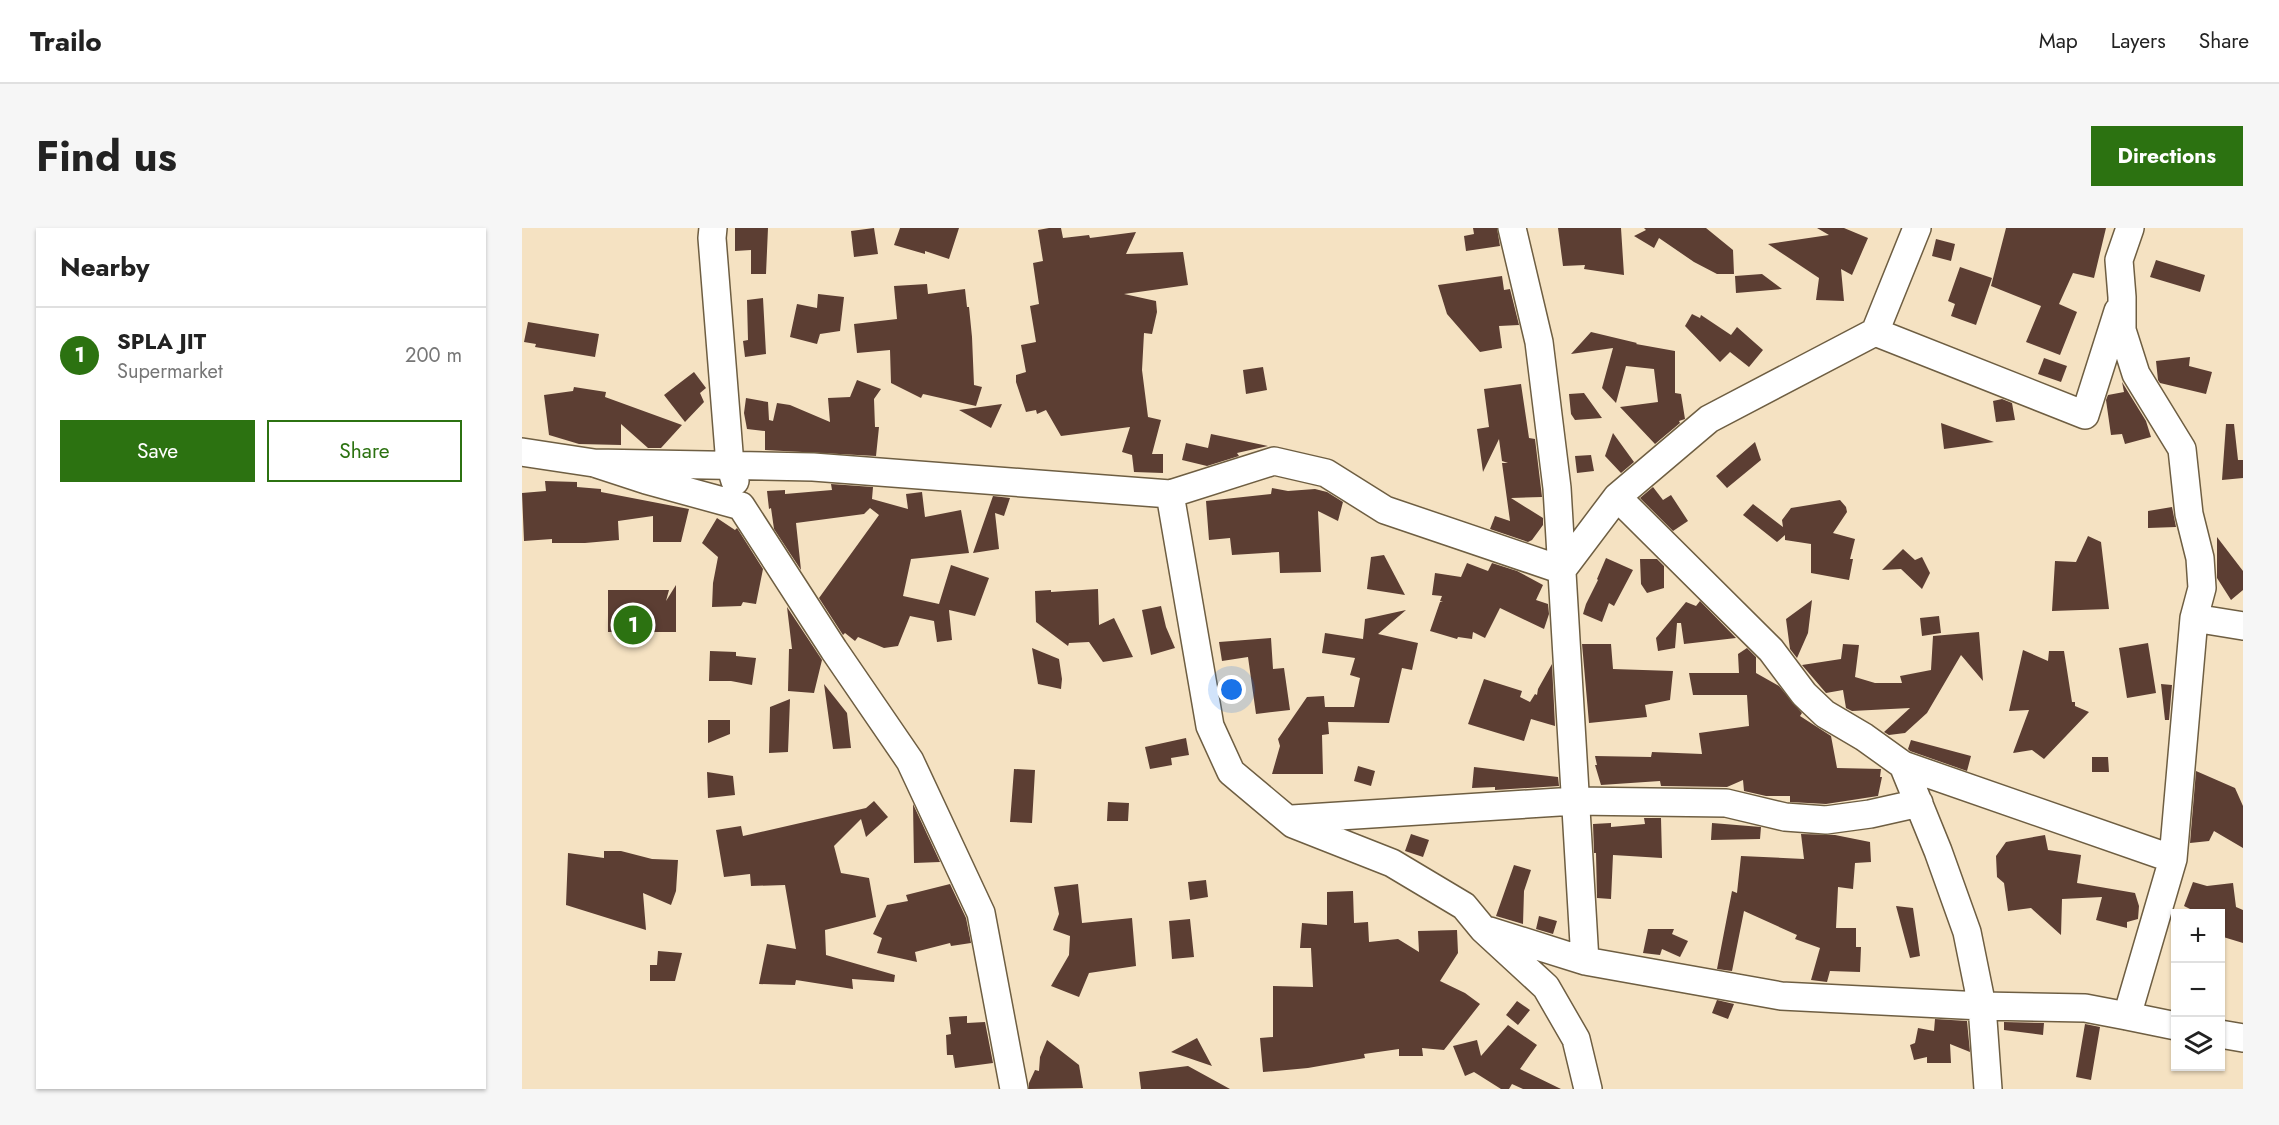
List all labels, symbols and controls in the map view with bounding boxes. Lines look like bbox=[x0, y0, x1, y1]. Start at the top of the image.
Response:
text: Trailo bbox=[30, 21, 102, 62]
text: Map bbox=[2039, 26, 2078, 56]
text: Layers bbox=[2111, 26, 2166, 56]
text: Share bbox=[2199, 26, 2249, 56]
text: Find us bbox=[36, 126, 177, 187]
button: Directions bbox=[2091, 126, 2243, 186]
text: Nearby bbox=[60, 248, 149, 286]
text: SPLA JIT bbox=[117, 325, 206, 357]
text: 1 bbox=[74, 341, 85, 370]
text: 200 m bbox=[405, 341, 462, 370]
text: Supermarket bbox=[117, 357, 223, 386]
button: Save bbox=[60, 420, 255, 482]
button: Share bbox=[267, 420, 462, 482]
pin: 1 bbox=[614, 602, 652, 648]
your location bbox=[1217, 675, 1246, 704]
map controls bbox=[2171, 909, 2225, 1071]
button: + bbox=[2171, 909, 2225, 963]
button: − bbox=[2171, 963, 2225, 1017]
button: layers bbox=[2171, 1017, 2225, 1071]

